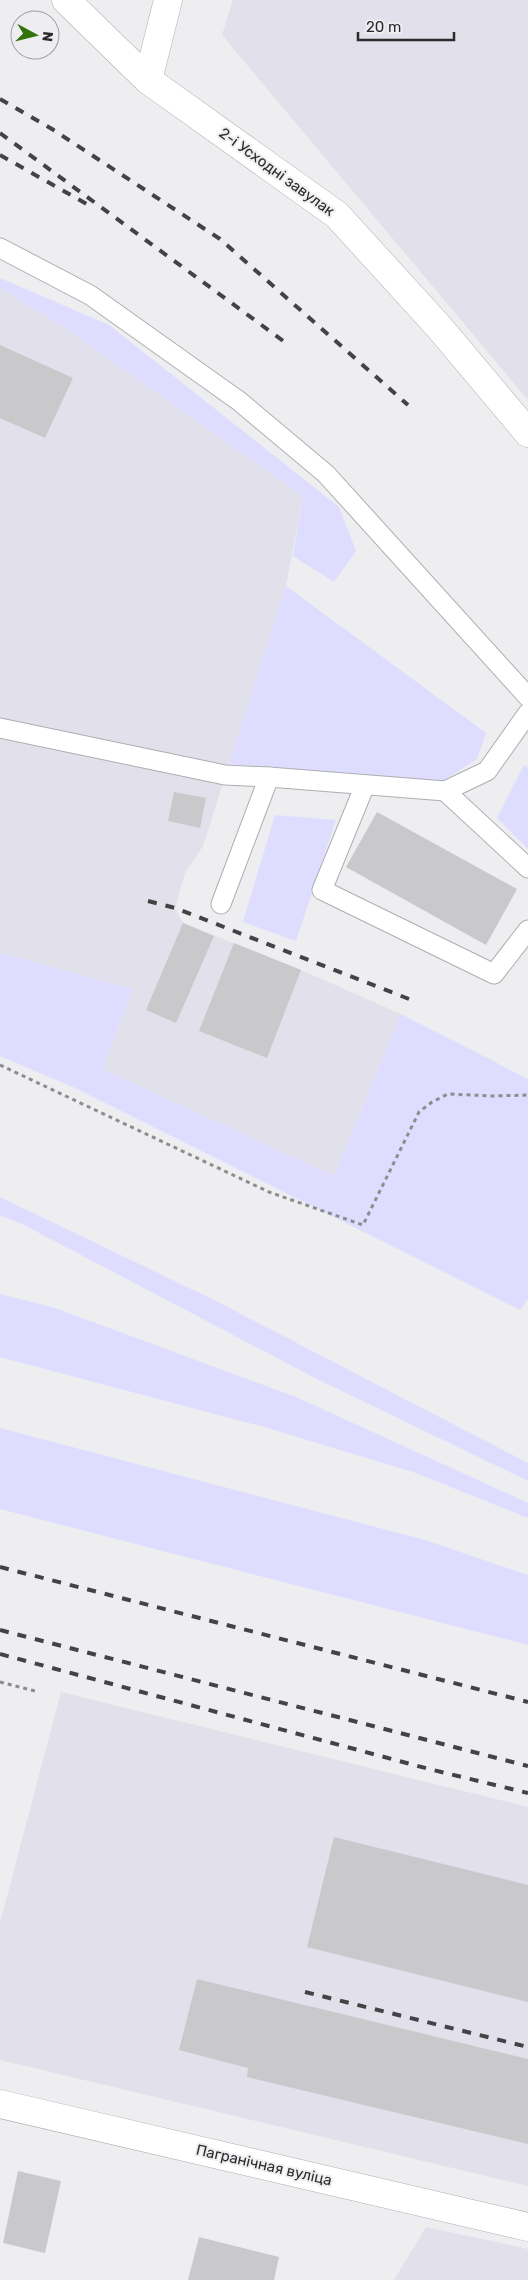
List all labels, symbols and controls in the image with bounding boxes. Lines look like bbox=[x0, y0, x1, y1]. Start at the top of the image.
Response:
north arrow bbox=[10, 10, 60, 60]
scale bar bbox=[358, 10, 454, 42]
text: 20 m bbox=[366, 18, 401, 36]
text: N bbox=[38, 30, 56, 43]
street label: 2-і Усходні завулак bbox=[216, 124, 338, 220]
street label: Пагранічная вуліца bbox=[194, 2141, 334, 2189]

